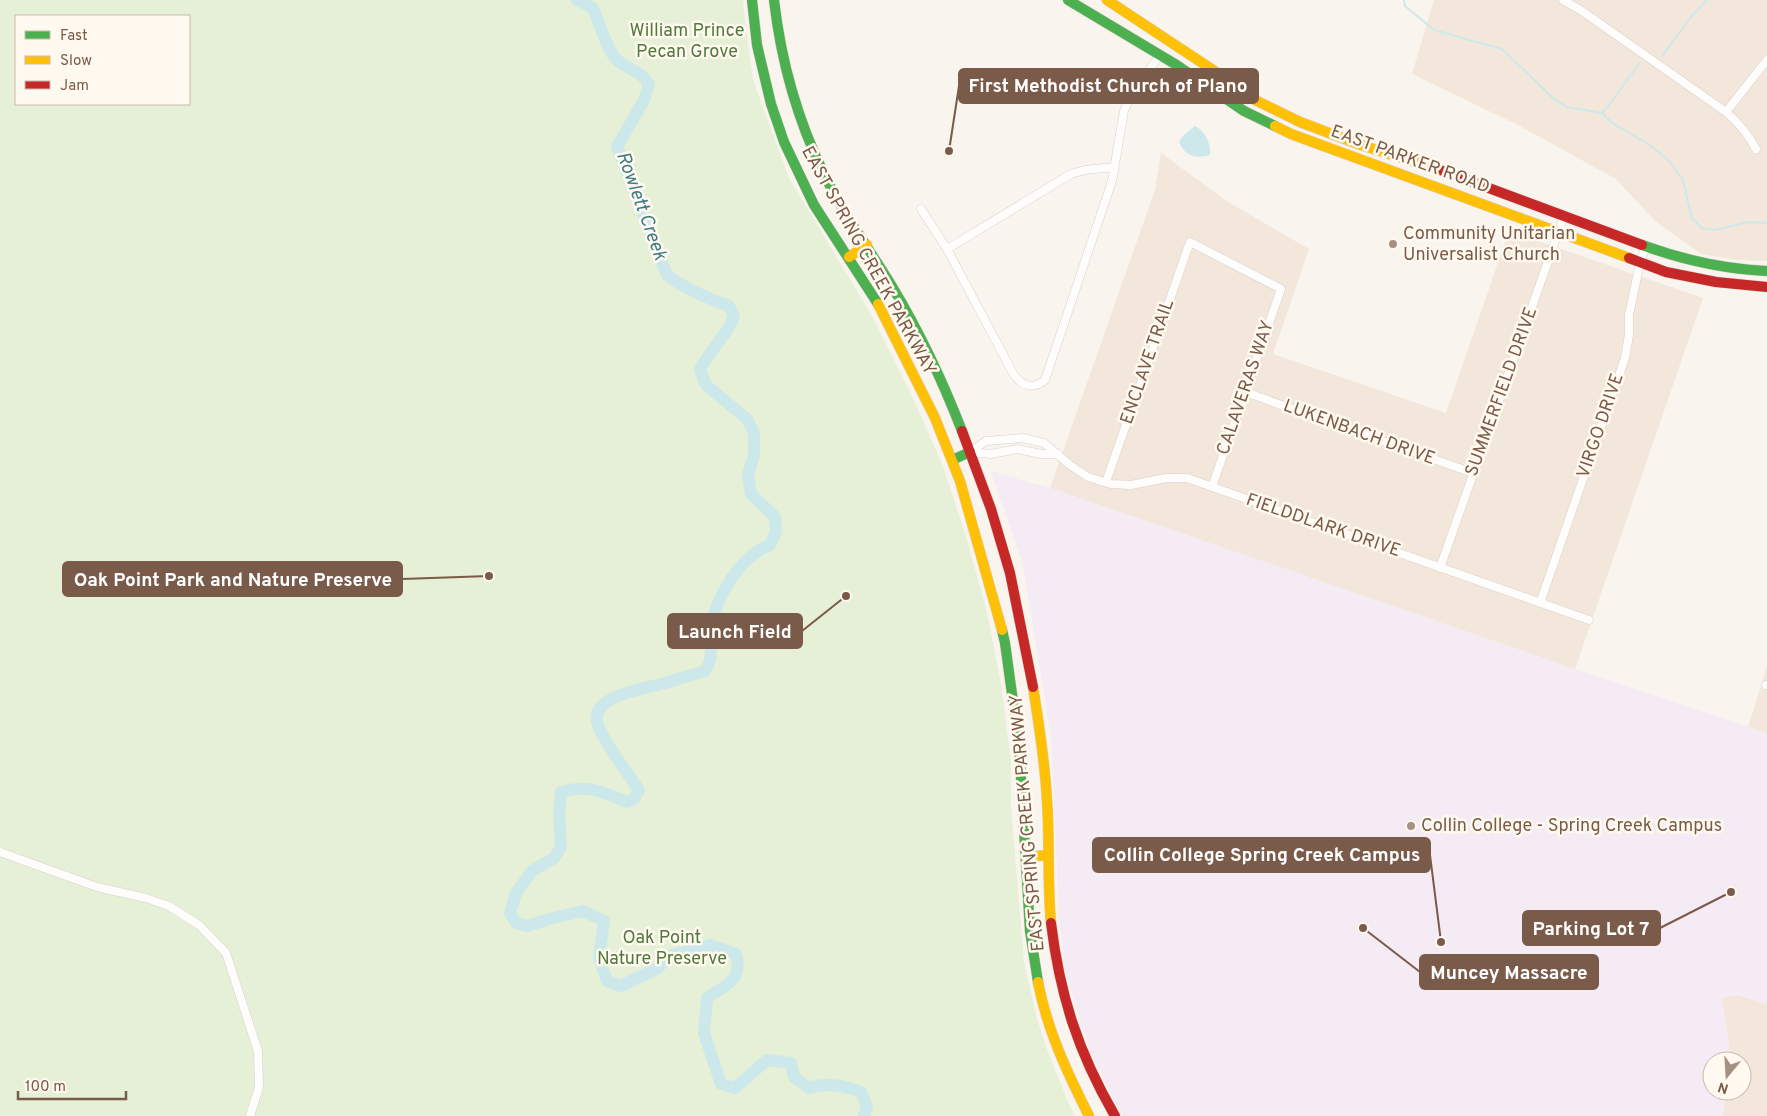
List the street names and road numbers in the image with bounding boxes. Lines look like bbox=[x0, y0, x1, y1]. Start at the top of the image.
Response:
street label: EAST PARKER ROAD bbox=[1327, 121, 1493, 199]
street label: EAST SPRING CREEK PARKWAY bbox=[795, 143, 941, 379]
street label: ENCLAVE TRAIL bbox=[1116, 297, 1180, 427]
street label: SUMMERFIELD DRIVE bbox=[1461, 304, 1543, 480]
street label: CALAVERAS WAY bbox=[1212, 318, 1280, 458]
street label: VIRGO DRIVE bbox=[1572, 370, 1630, 482]
street label: LUKENBACH DRIVE bbox=[1280, 395, 1438, 471]
street label: FIELDDLARK DRIVE bbox=[1243, 489, 1403, 563]
street label: EAST SPRING CREEK PARKWAY bbox=[1005, 693, 1051, 953]

